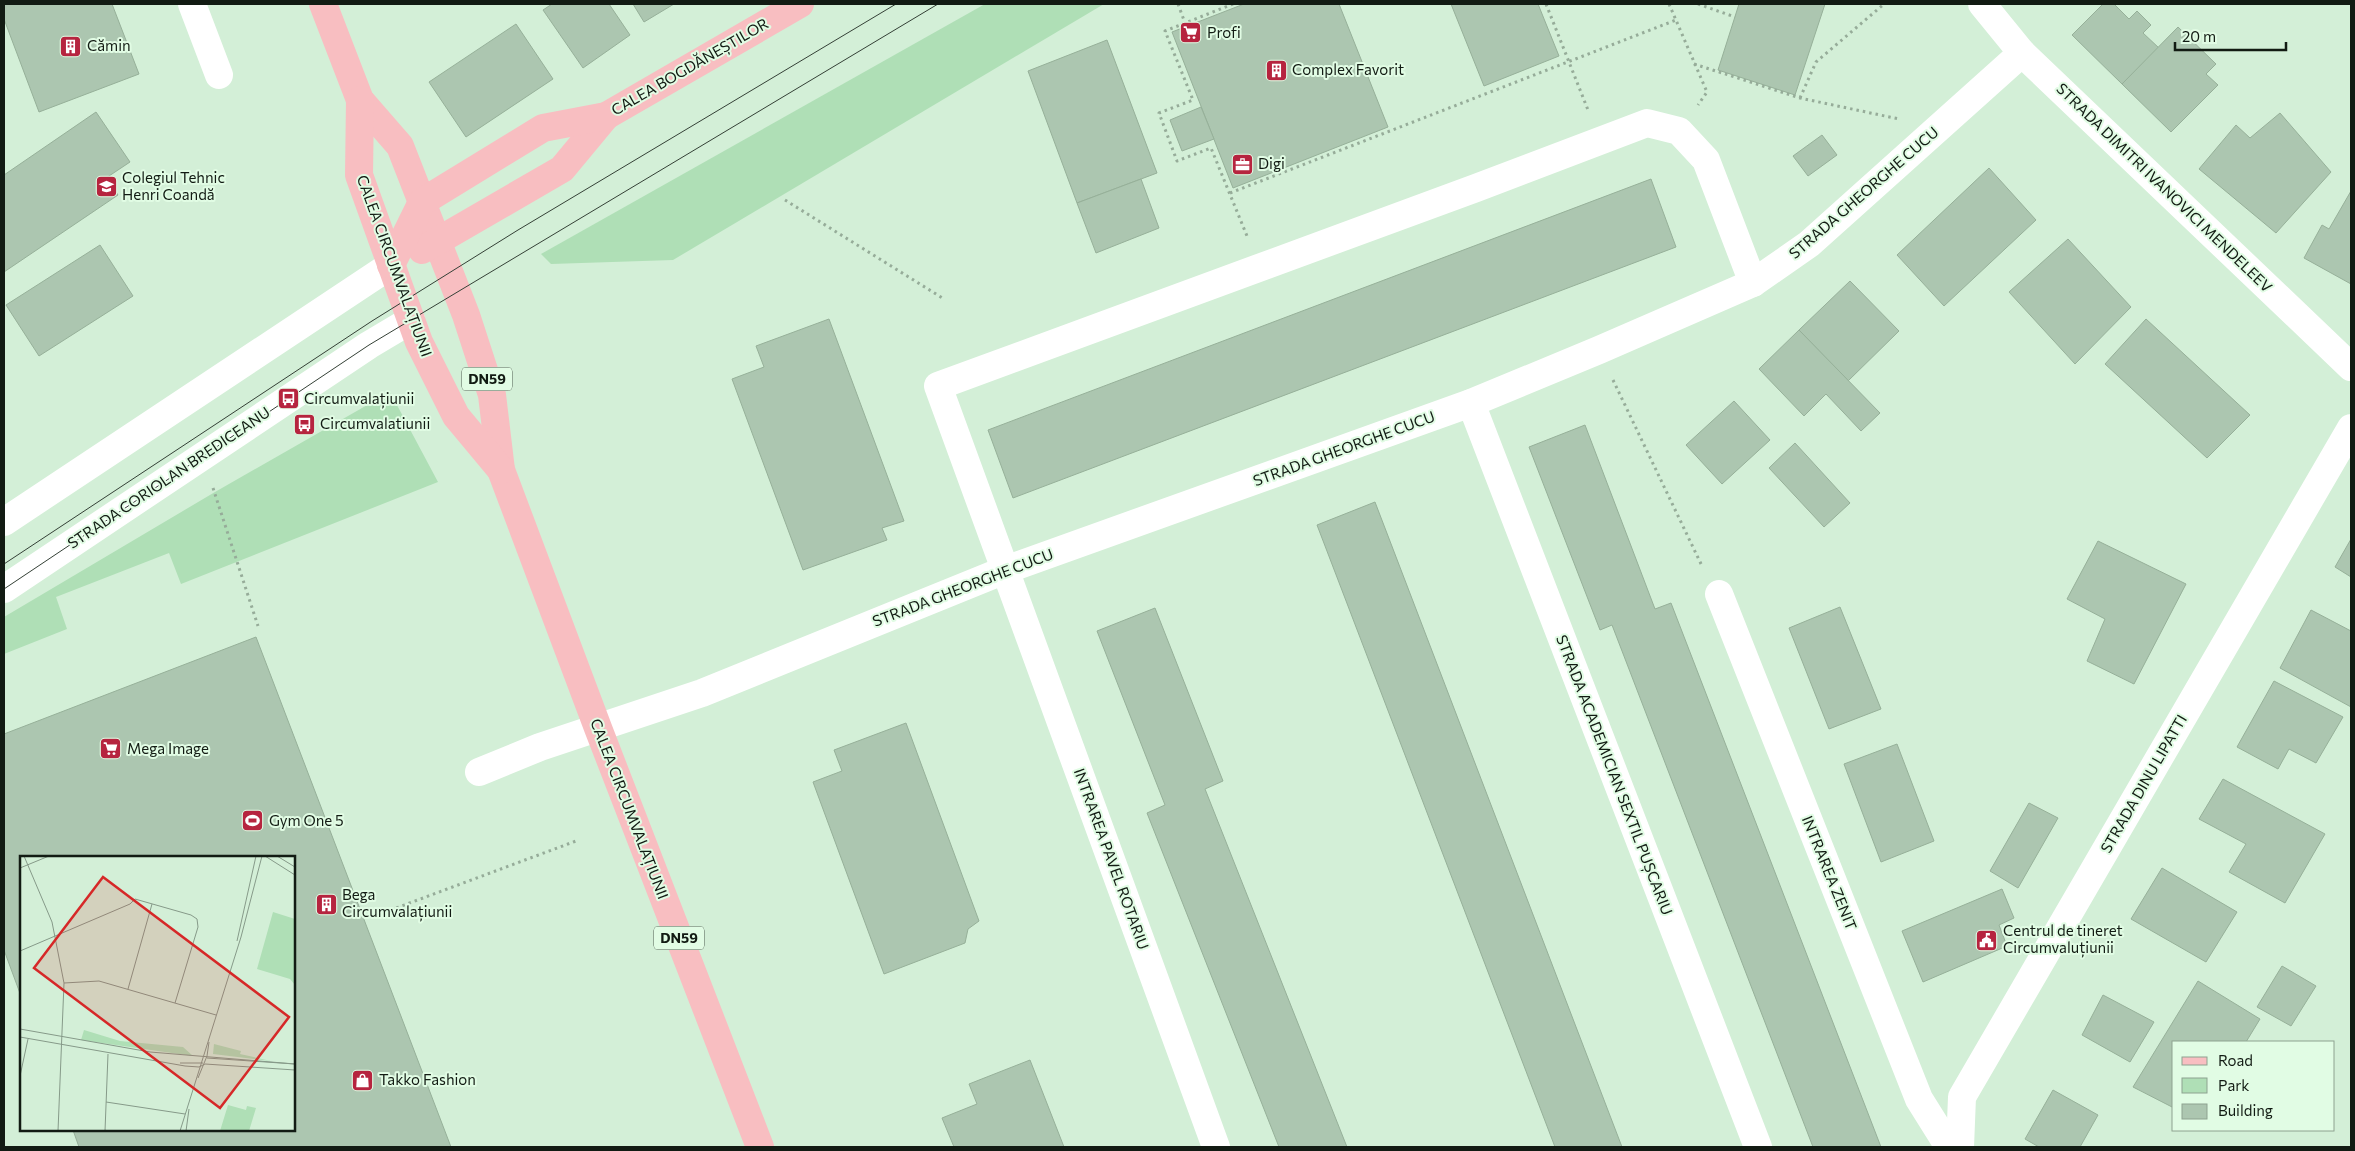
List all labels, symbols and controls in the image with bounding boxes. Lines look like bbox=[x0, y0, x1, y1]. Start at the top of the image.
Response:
street label: CALEA BOGDĂNEȘTILOR bbox=[607, 13, 772, 120]
scale bar bbox=[2175, 20, 2286, 52]
supermarket icon: Profi bbox=[1179, 21, 1203, 45]
place label: Profi bbox=[1207, 23, 1241, 41]
text: 20 m bbox=[2182, 27, 2216, 45]
building icon: Cămin bbox=[59, 34, 83, 58]
place label: Cămin bbox=[87, 36, 131, 54]
building icon: Complex Favorit bbox=[1264, 58, 1288, 82]
place label: Complex Favorit bbox=[1292, 60, 1404, 78]
street label: STRADA DIMITRI IVANOVICI MENDELEEV bbox=[2053, 79, 2276, 296]
street label: STRADA GHEORGHE CUCU bbox=[1785, 122, 1942, 262]
office icon: Digi bbox=[1230, 152, 1254, 176]
place label: Digi bbox=[1258, 154, 1285, 172]
place label: Colegiul Tehnic Henri Coandă bbox=[122, 168, 225, 203]
street label: CALEA CIRCUMVALAȚIUNII bbox=[352, 172, 436, 360]
school or university icon: Colegiul Tehnic Henri Coandă bbox=[94, 175, 118, 199]
road number: DN59 bbox=[462, 368, 512, 390]
bus stop icon: Circumvalațiunii bbox=[276, 387, 300, 411]
place label: Circumvalațiunii bbox=[304, 389, 414, 409]
street label: STRADA CORIOLAN BREDICEANU bbox=[64, 403, 273, 552]
street label: STRADA GHEORGHE CUCU bbox=[1250, 407, 1437, 489]
bus stop icon: Circumvalatiunii bbox=[292, 412, 316, 436]
place label: Circumvalatiunii bbox=[320, 414, 430, 432]
street label: STRADA GHEORGHE CUCU bbox=[870, 544, 1056, 630]
street label: STRADA ACADEMICIAN SEXTIL PUȘCARIU bbox=[1551, 632, 1677, 918]
street label: STRADA DINU LIPATTI bbox=[2096, 711, 2190, 856]
street label: CALEA CIRCUMVALAȚIUNII bbox=[585, 716, 673, 902]
supermarket icon: Mega Image bbox=[99, 737, 123, 761]
place label: Mega Image bbox=[127, 739, 209, 757]
street label: INTRAREA PAVEL ROTARIU bbox=[1071, 766, 1153, 952]
sports icon: Gym One 5 bbox=[241, 809, 265, 833]
place label: Gym One 5 bbox=[269, 811, 344, 829]
street label: INTRAREA ZENIT bbox=[1799, 813, 1861, 933]
inset map bbox=[20, 856, 295, 1131]
place label: Bega Circumvalațiunii bbox=[342, 885, 452, 922]
building icon: Bega Circumvalațiunii bbox=[314, 892, 338, 916]
place label: Centrul de tineret Circumvaluțiunii bbox=[2003, 921, 2123, 958]
road number: DN59 bbox=[654, 926, 704, 950]
public building icon: Centrul de tineret Circumvaluțiunii bbox=[1975, 928, 1999, 952]
legend bbox=[2172, 1041, 2335, 1131]
text: Road bbox=[2218, 1051, 2253, 1069]
shop icon: Takko Fashion bbox=[351, 1068, 375, 1092]
place label: Takko Fashion bbox=[379, 1070, 476, 1088]
text: Park bbox=[2218, 1076, 2249, 1094]
text: Building bbox=[2218, 1101, 2273, 1119]

